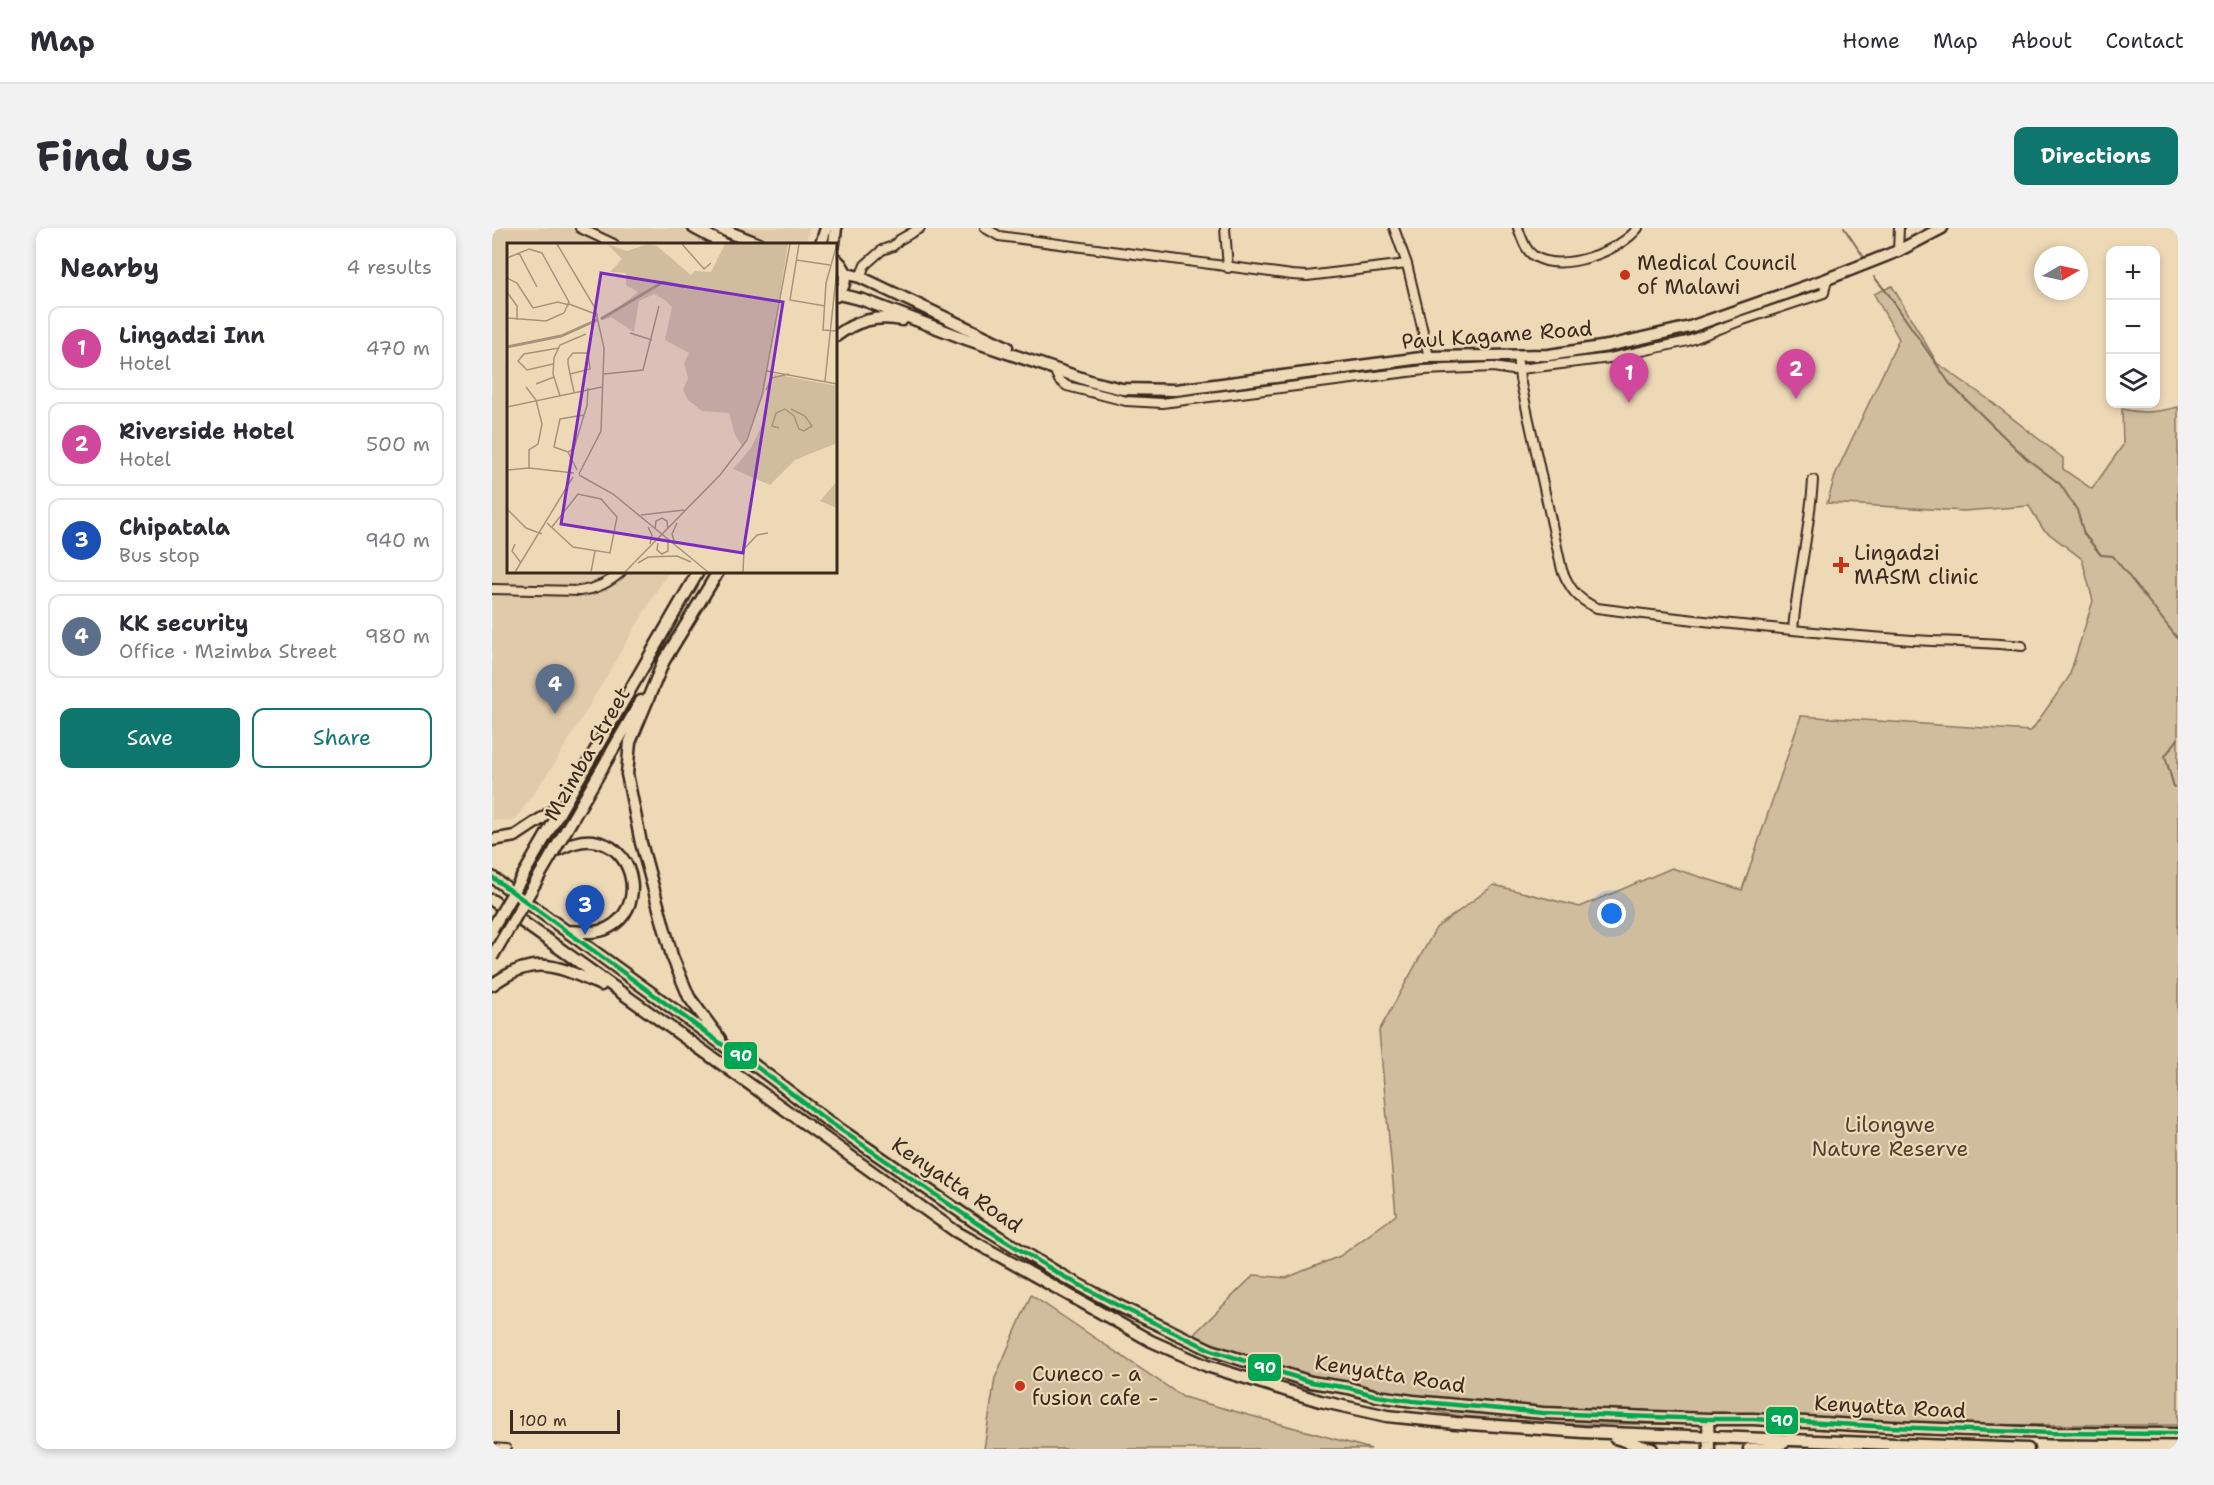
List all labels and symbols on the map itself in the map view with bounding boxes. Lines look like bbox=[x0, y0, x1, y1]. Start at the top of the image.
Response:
inset map bbox=[507, 243, 837, 573]
north arrow bbox=[2034, 246, 2088, 300]
place label: Medical Council of Malawi bbox=[1637, 249, 1797, 301]
marker: Medical Council of Malawi bbox=[1618, 268, 1632, 282]
street label: Paul Kagame Road bbox=[1401, 314, 1593, 356]
pin: 2 bbox=[1776, 350, 1816, 399]
pin: 1 bbox=[1610, 354, 1648, 403]
place label: Lingadzi MASM clinic bbox=[1854, 539, 1979, 591]
marker: Lingadzi MASM clinic bbox=[1832, 556, 1850, 574]
pin: 4 bbox=[536, 664, 574, 714]
street label: Mzimba Street bbox=[537, 682, 637, 826]
pin: 3 bbox=[566, 886, 604, 935]
your location bbox=[1597, 899, 1626, 928]
line badge: 90 bbox=[723, 1041, 758, 1070]
text: 90 bbox=[730, 1045, 752, 1066]
park label: Lilongwe Nature Reserve bbox=[1812, 1111, 1968, 1163]
street label: Kenyatta Road bbox=[886, 1131, 1028, 1239]
street label: Kenyatta Road bbox=[1313, 1348, 1467, 1400]
line badge: 90 bbox=[1247, 1353, 1282, 1382]
text: 90 bbox=[1254, 1357, 1276, 1378]
place label: Cuneco - a fusion cafe - bbox=[1032, 1360, 1158, 1412]
marker: Cuneco - a fusion cafe - bbox=[1013, 1379, 1027, 1393]
street label: Kenyatta Road bbox=[1813, 1389, 1967, 1425]
line badge: 90 bbox=[1765, 1406, 1799, 1435]
scale bar bbox=[510, 1407, 620, 1434]
text: 90 bbox=[1771, 1410, 1793, 1431]

